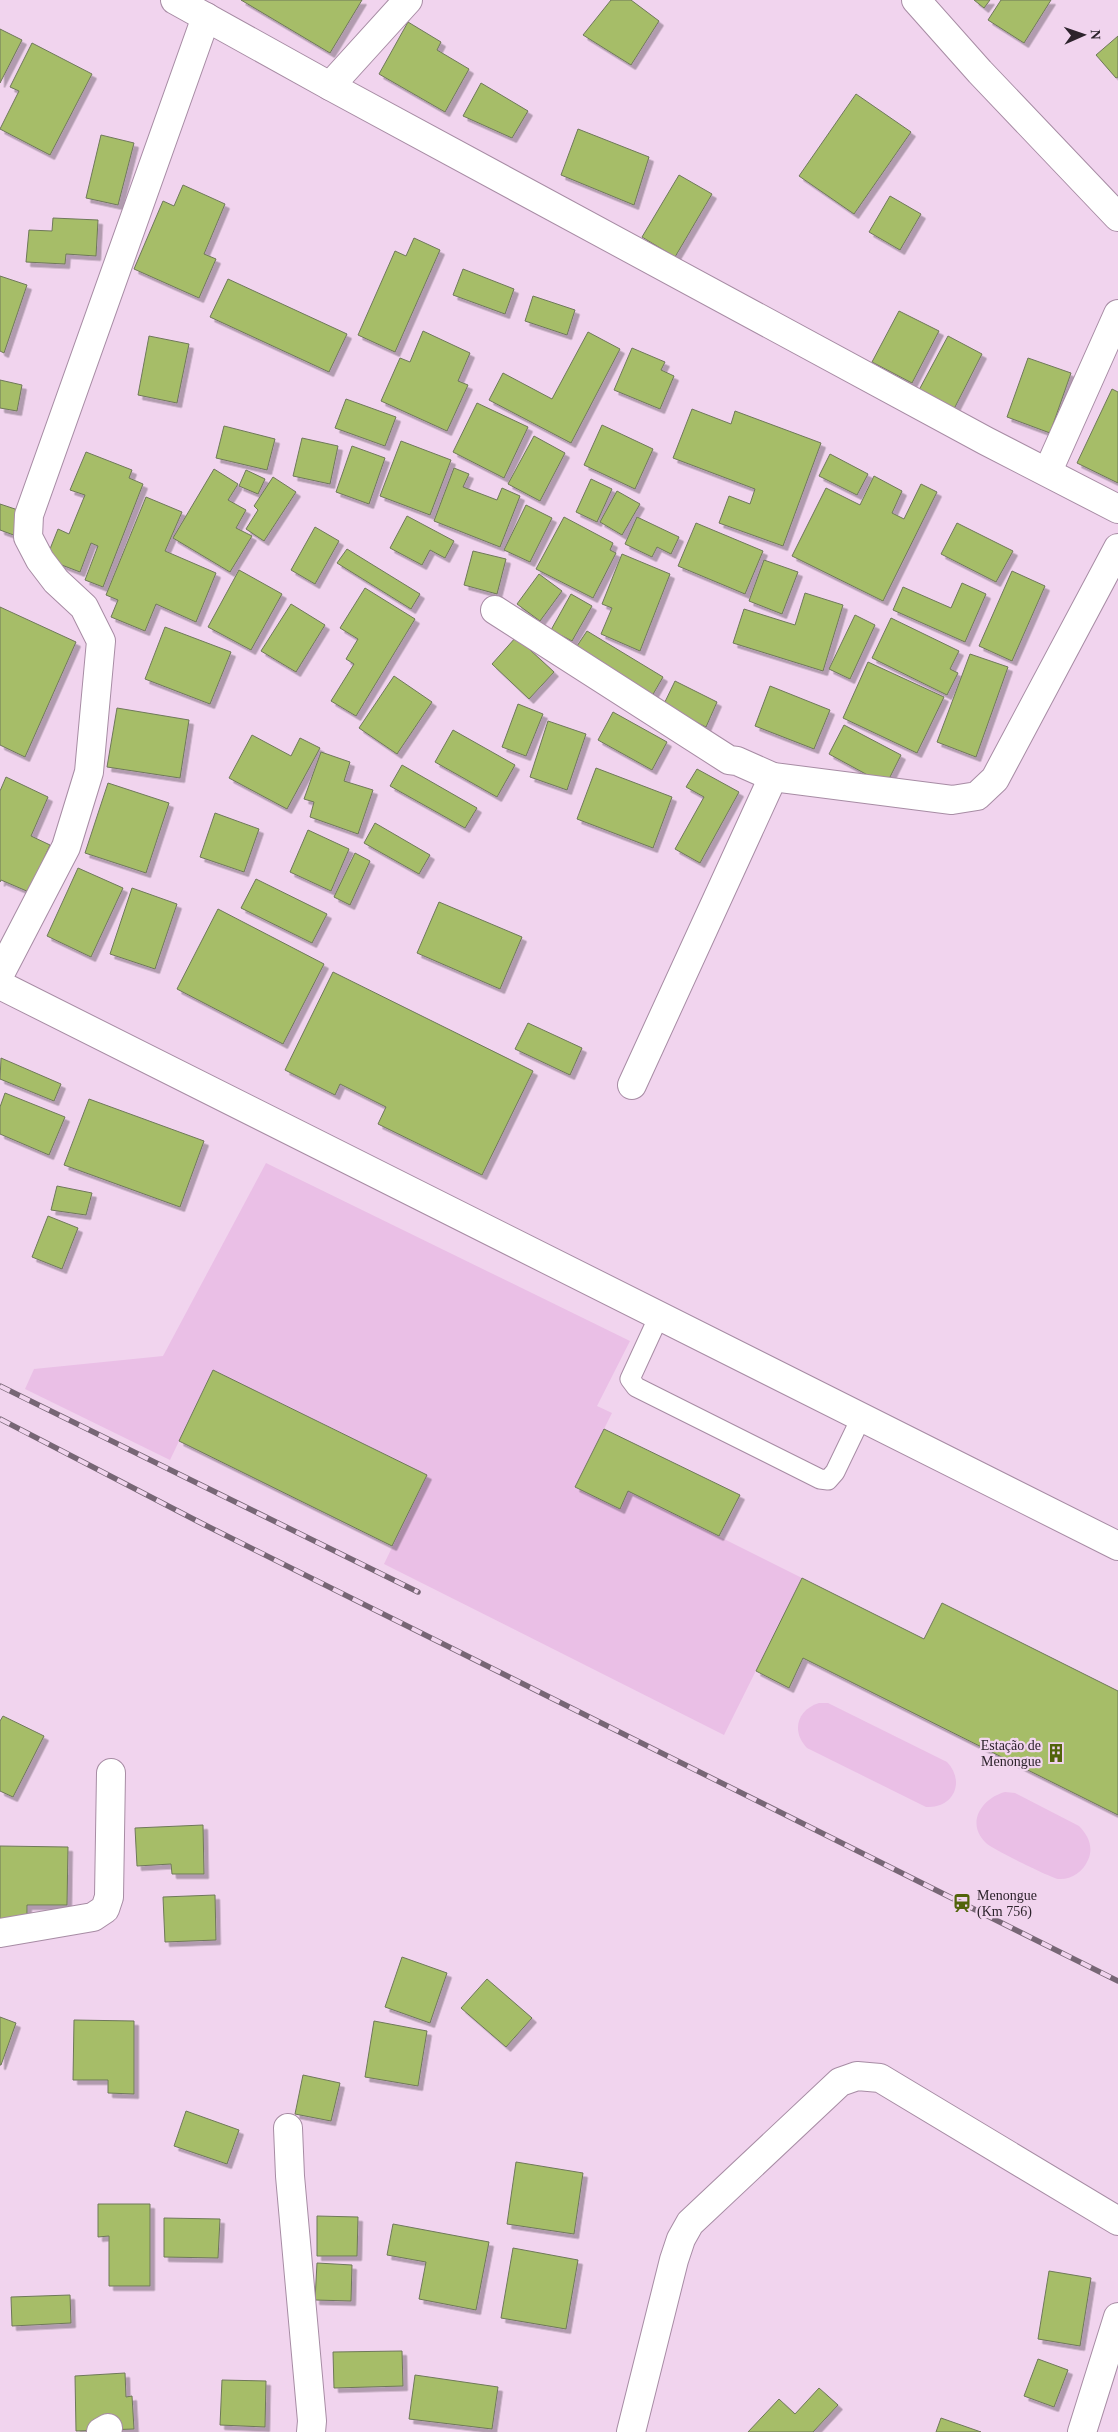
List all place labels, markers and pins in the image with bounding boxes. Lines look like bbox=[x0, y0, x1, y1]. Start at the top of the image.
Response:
place label: Estação de Menongue bbox=[981, 1738, 1041, 1769]
building icon: Estação de Menongue bbox=[1045, 1742, 1067, 1764]
place label: Menongue (Km 756) bbox=[977, 1888, 1037, 1920]
station icon: Menongue (Km 756) bbox=[951, 1892, 973, 1914]

